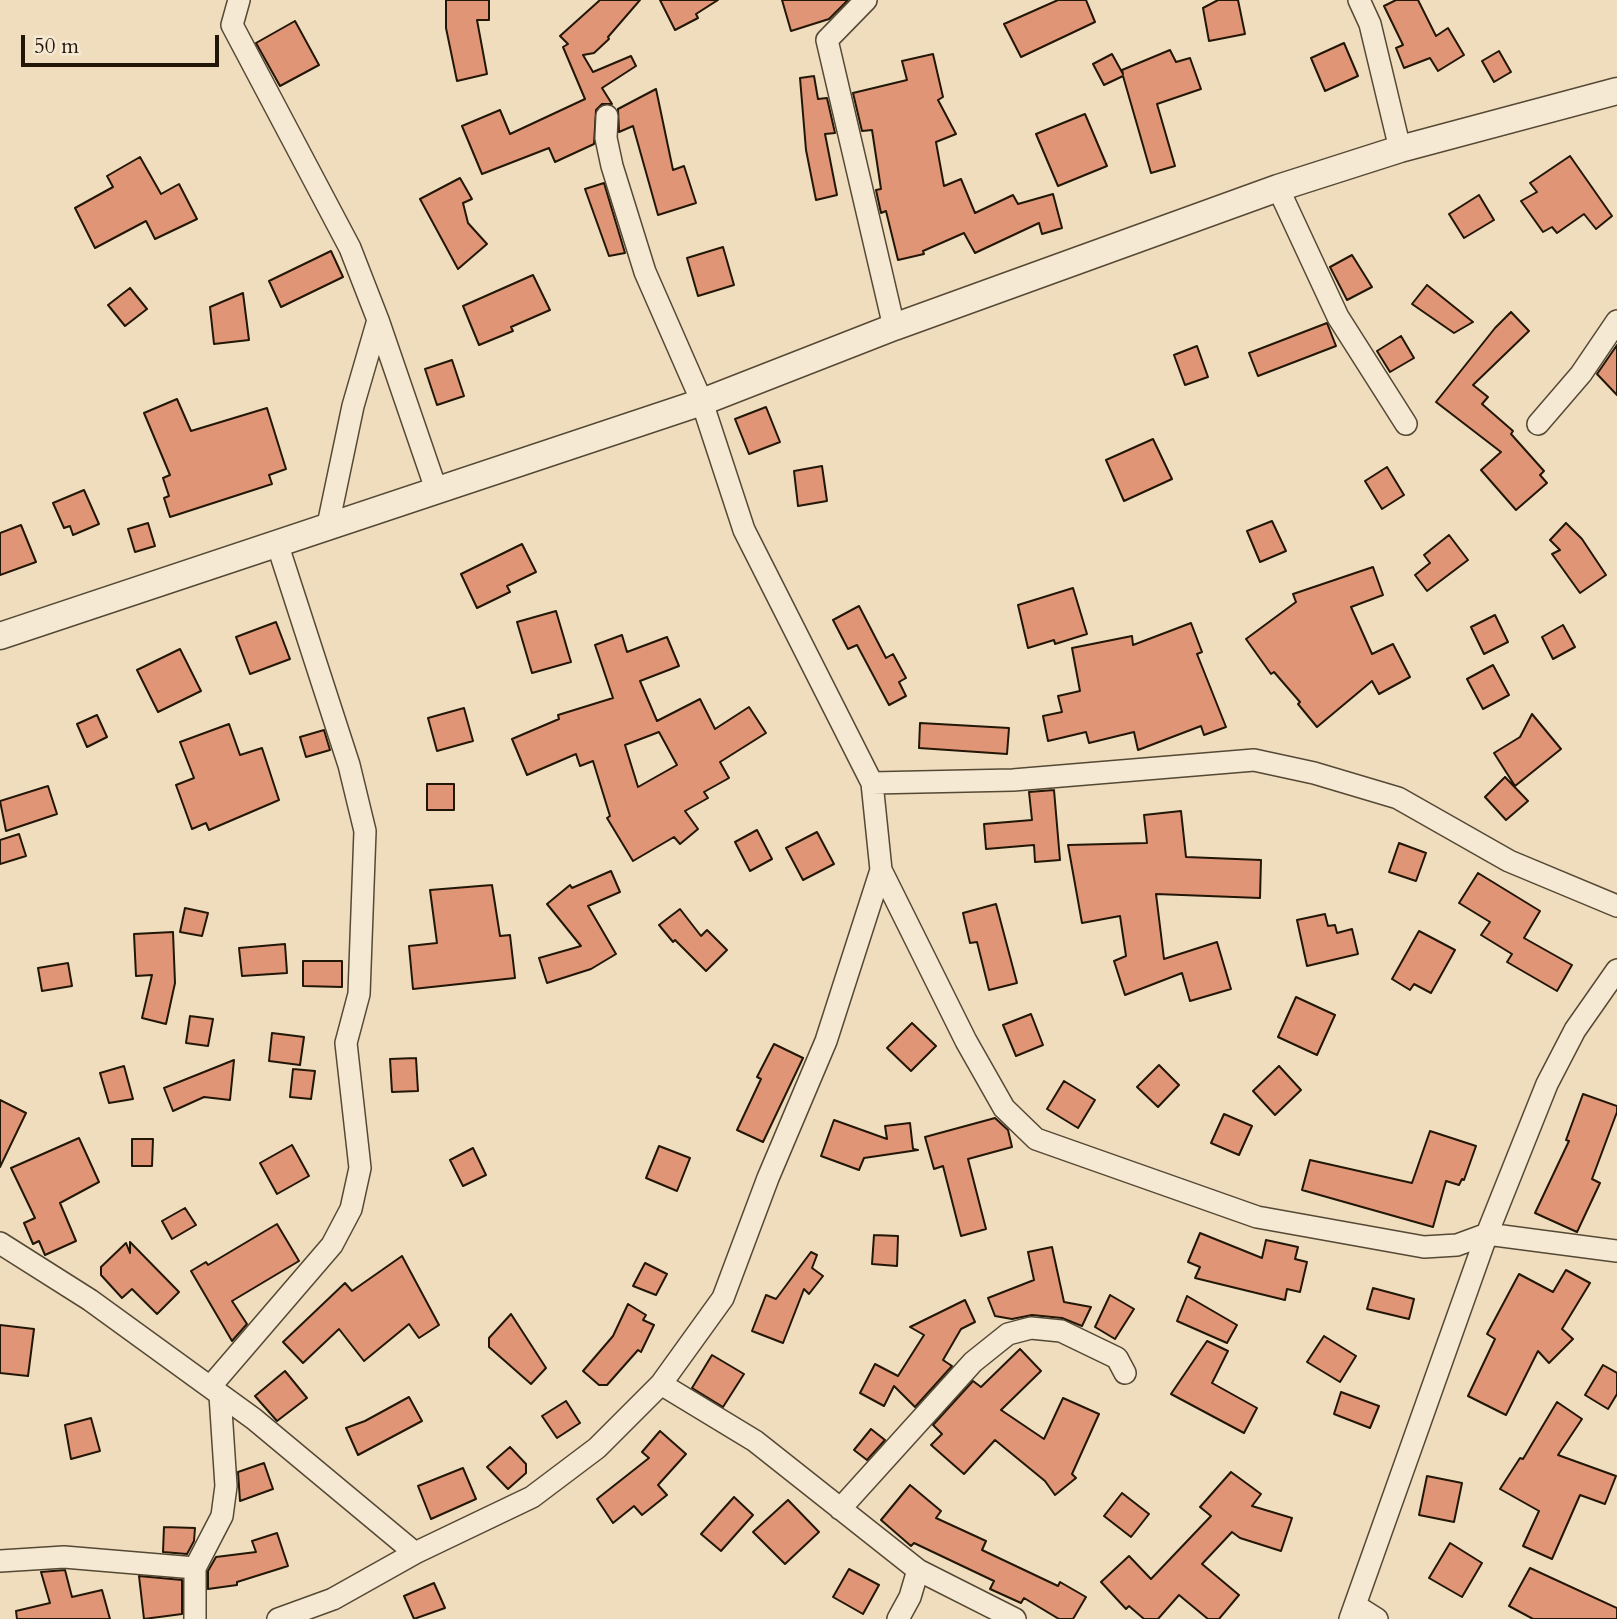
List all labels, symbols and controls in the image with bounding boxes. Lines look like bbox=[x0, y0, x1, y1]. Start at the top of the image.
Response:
scale bar bbox=[24, 21, 222, 65]
text: 50 m bbox=[34, 32, 79, 61]

